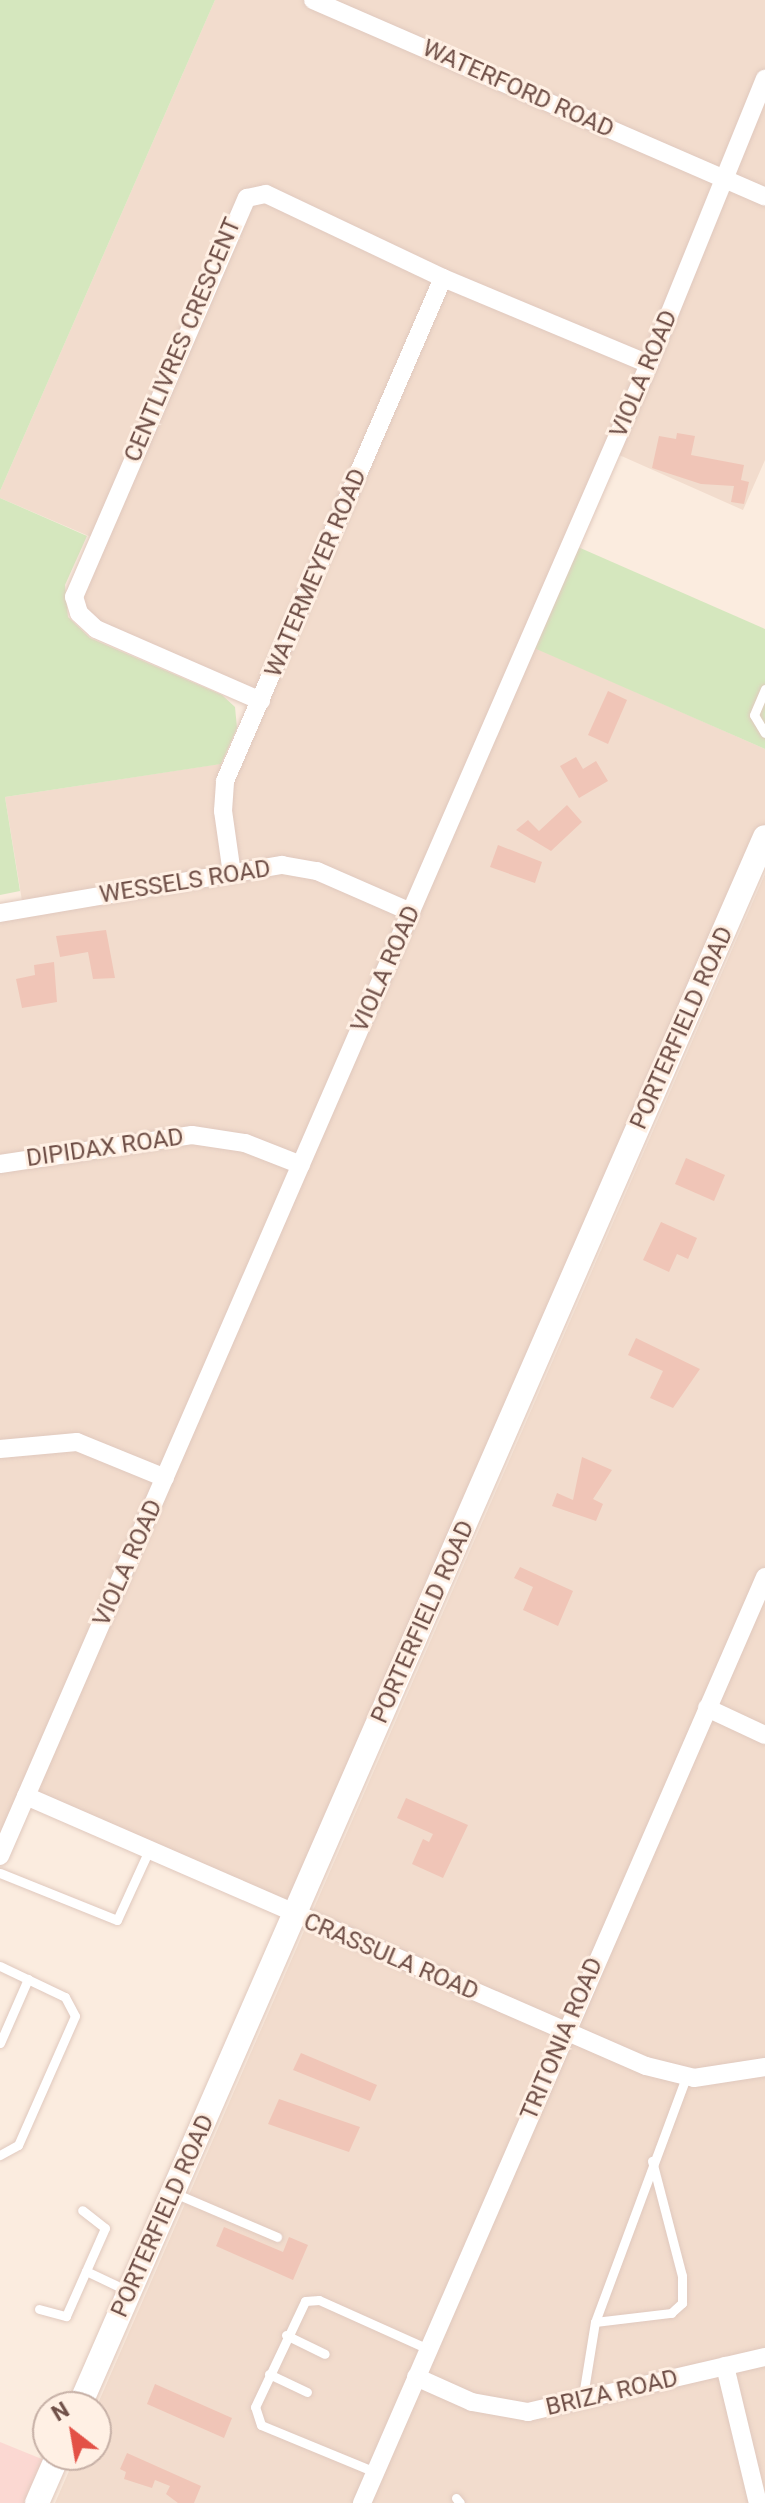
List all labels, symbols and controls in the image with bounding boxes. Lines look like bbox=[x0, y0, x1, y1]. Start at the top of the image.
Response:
street label: WATERFORD ROAD bbox=[418, 34, 618, 144]
street label: CENTLIVRES CRESCENT bbox=[118, 214, 248, 466]
street label: VIOLA ROAD bbox=[604, 306, 684, 442]
street label: WATERMEYER ROAD bbox=[259, 464, 373, 682]
street label: WESSELS ROAD bbox=[97, 854, 273, 910]
street label: VIOLA ROAD bbox=[345, 901, 427, 1037]
street label: PORTERFIELD ROAD bbox=[624, 922, 740, 1134]
street label: DIPIDAX ROAD bbox=[24, 1123, 186, 1173]
street label: VIOLA ROAD bbox=[87, 1495, 169, 1631]
street label: PORTERFIELD ROAD bbox=[365, 1516, 481, 1728]
street label: CRASSULA ROAD bbox=[299, 1907, 483, 2007]
street label: TRITONIA ROAD bbox=[515, 1953, 609, 2125]
street label: PORTERFIELD ROAD bbox=[105, 2110, 221, 2322]
street label: BRIZA ROAD bbox=[543, 2364, 681, 2422]
north arrow bbox=[32, 2391, 112, 2471]
text: N bbox=[47, 2397, 74, 2426]

